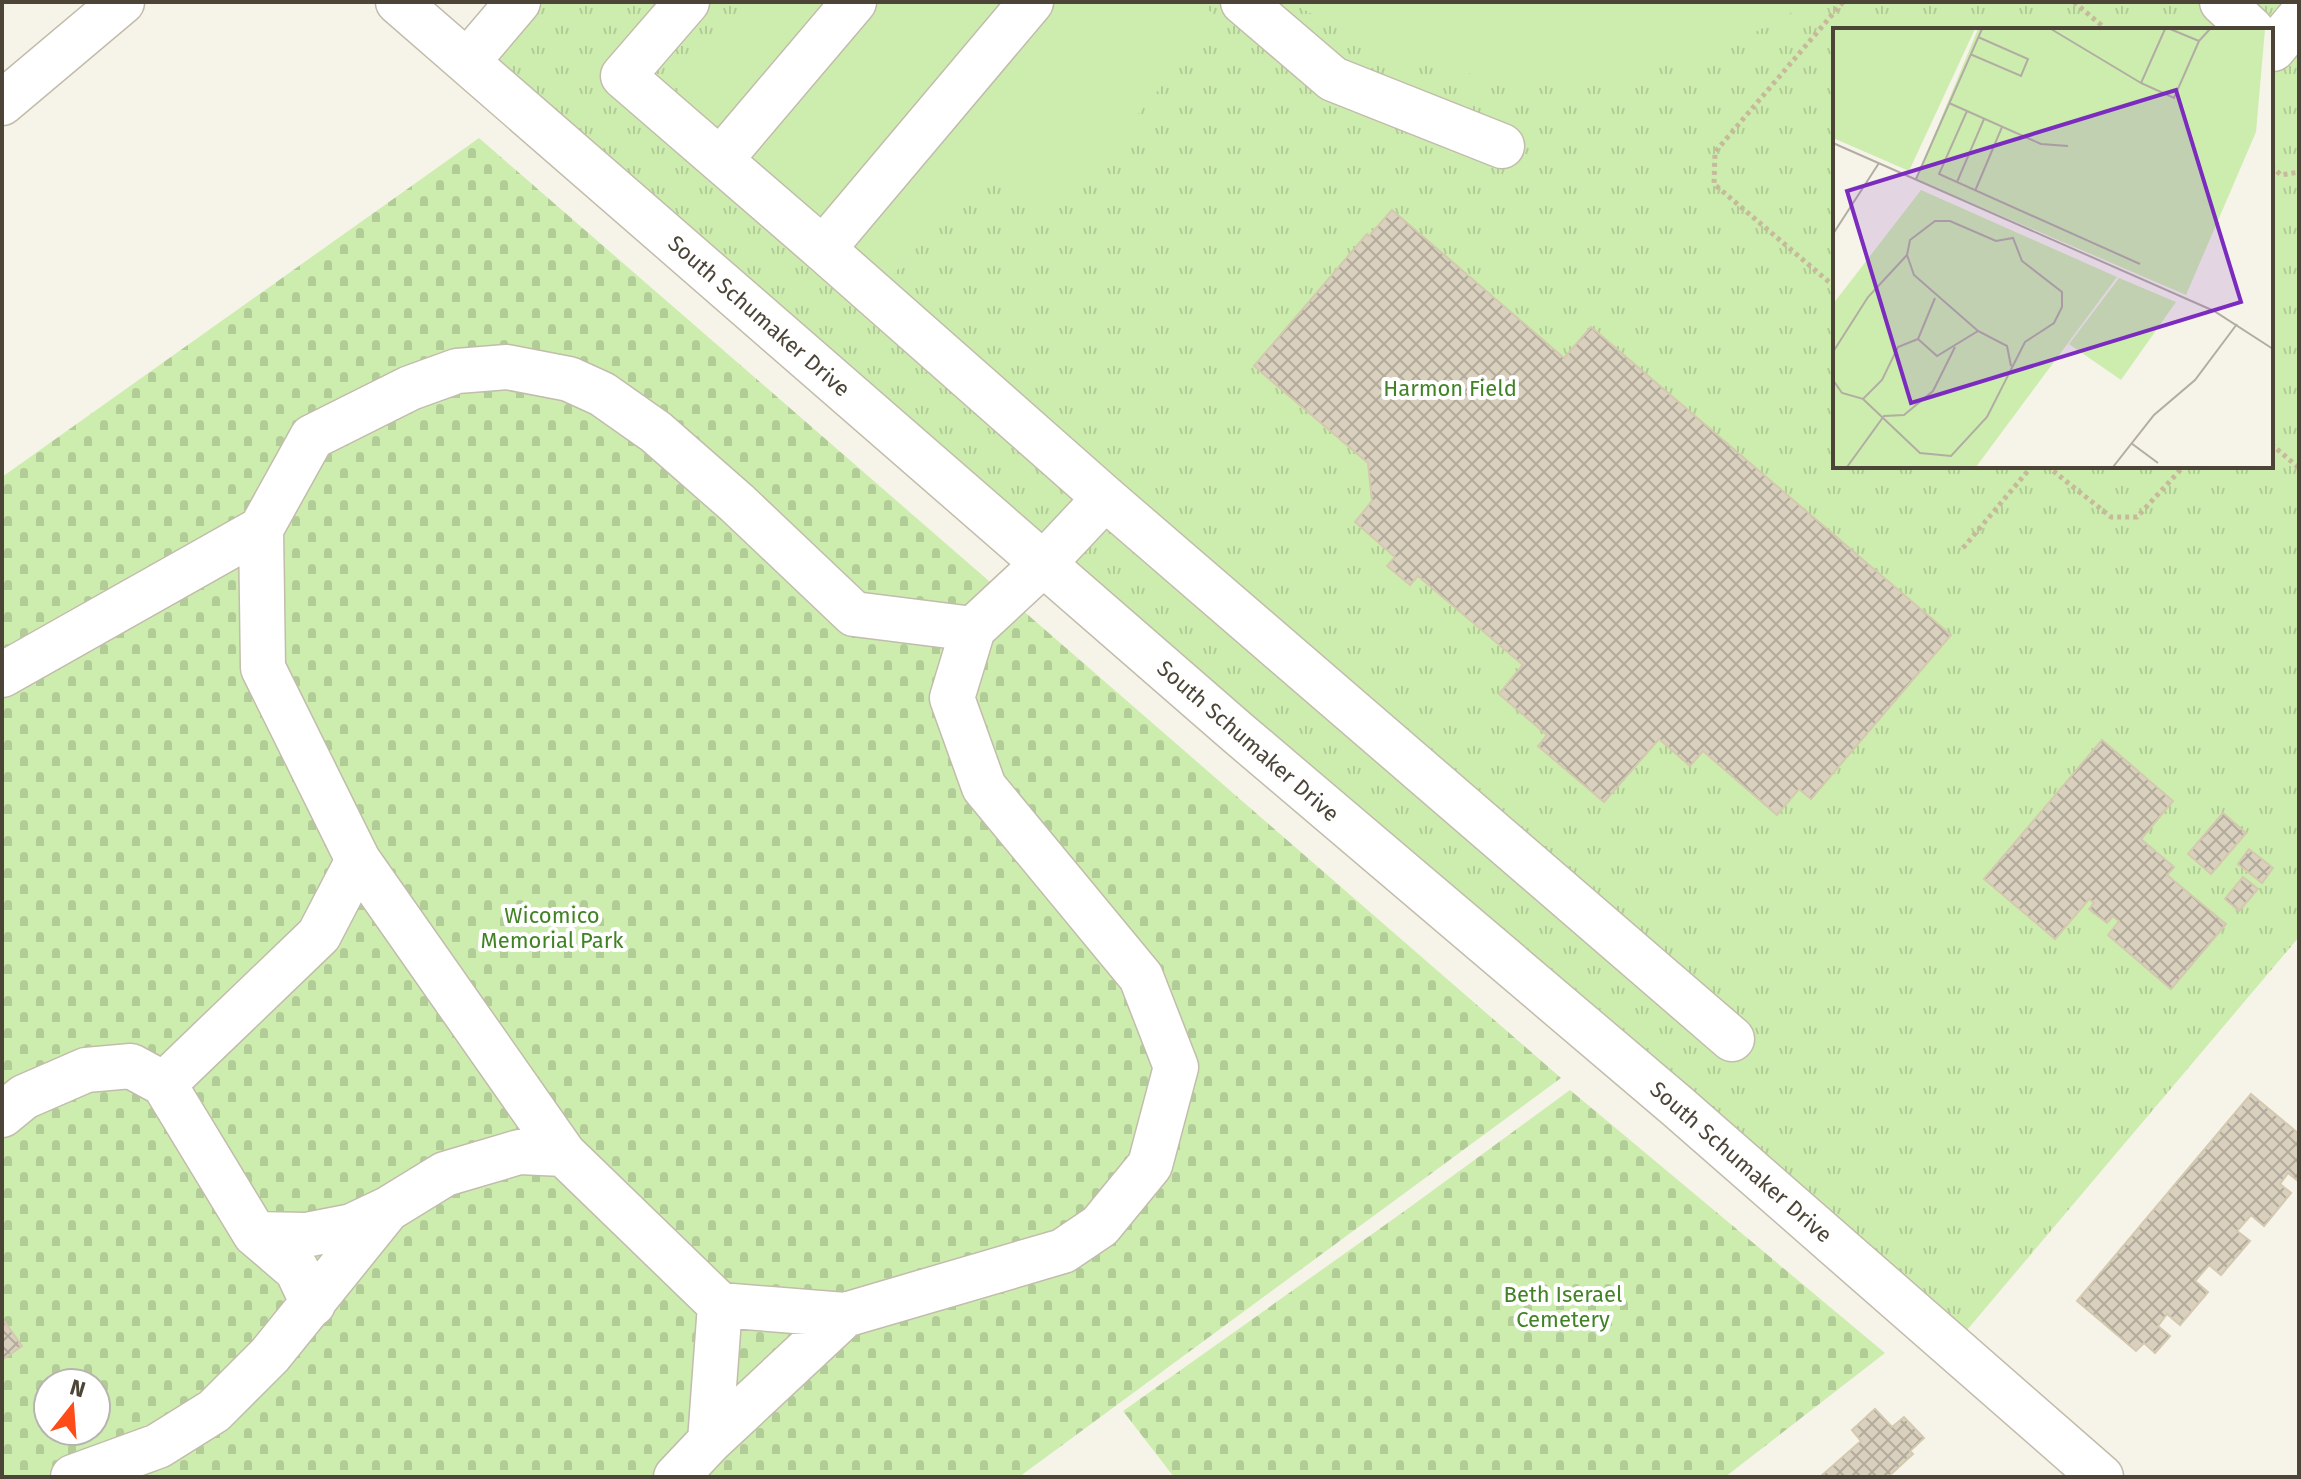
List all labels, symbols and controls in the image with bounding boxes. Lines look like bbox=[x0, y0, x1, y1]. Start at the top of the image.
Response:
inset map bbox=[1833, 28, 2273, 468]
street label: South Schumaker Drive bbox=[662, 230, 856, 402]
park label: Harmon Field bbox=[1383, 375, 1517, 402]
street label: South Schumaker Drive bbox=[1151, 655, 1345, 827]
park label: Wicomico Memorial Park bbox=[481, 902, 624, 954]
street label: South Schumaker Drive bbox=[1644, 1076, 1838, 1248]
park label: Beth Iserael Cemetery bbox=[1504, 1281, 1622, 1333]
north arrow bbox=[32, 1367, 112, 1447]
text: N bbox=[67, 1373, 89, 1403]

